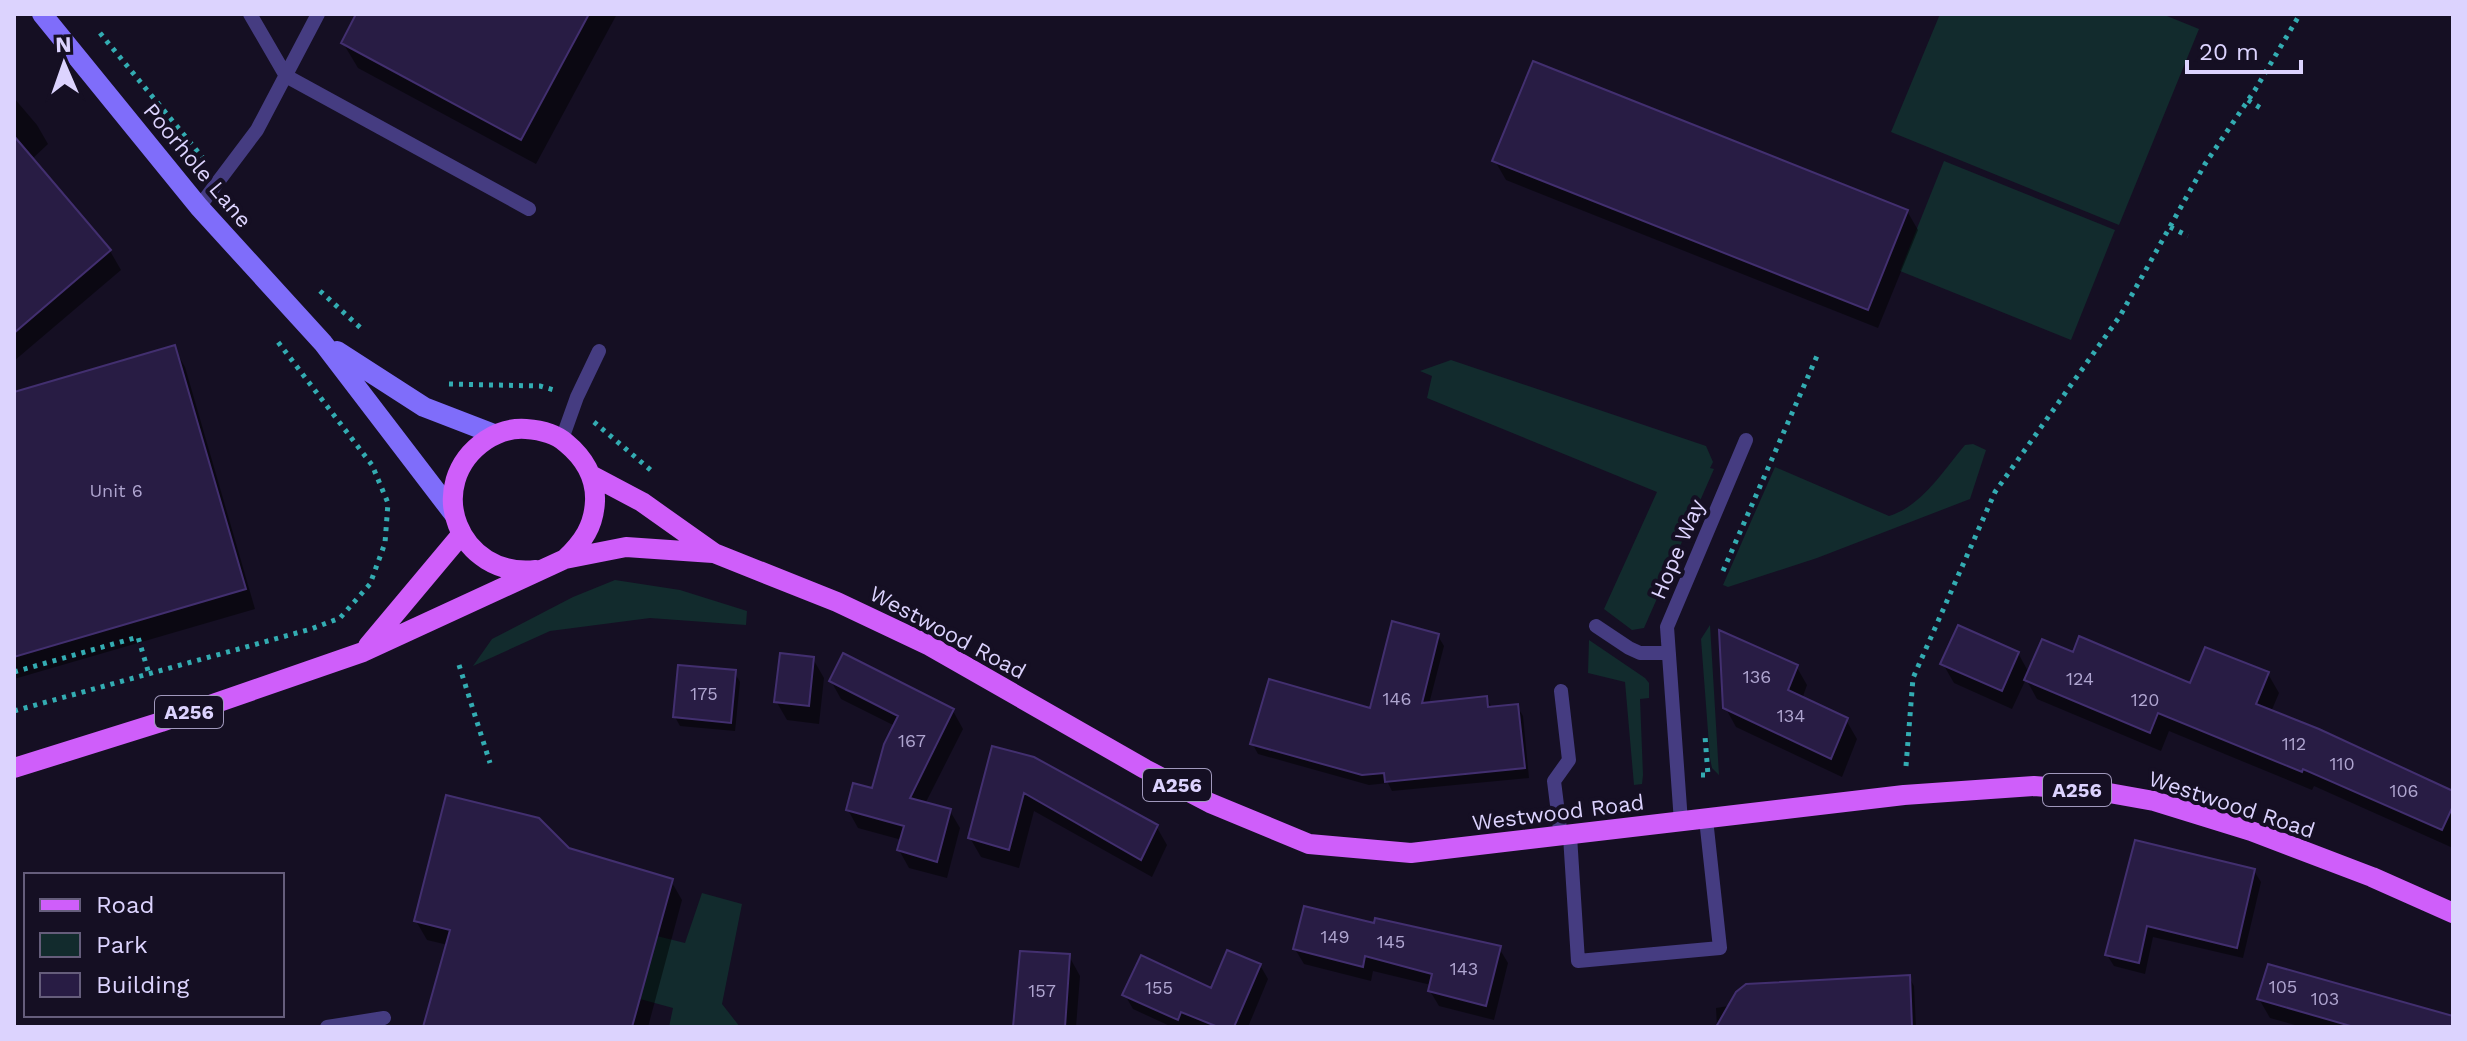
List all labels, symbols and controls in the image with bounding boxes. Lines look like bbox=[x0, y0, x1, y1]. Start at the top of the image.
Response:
north arrow bbox=[24, 24, 104, 104]
scale bar bbox=[2187, 24, 2301, 74]
text: N bbox=[55, 32, 72, 57]
text: 20 m bbox=[2199, 38, 2259, 66]
street label: Poorhole Lane bbox=[138, 98, 257, 232]
house number: Unit 6 bbox=[89, 480, 143, 501]
street label: Hope Way bbox=[1645, 495, 1710, 603]
street label: Westwood Road bbox=[865, 581, 1030, 684]
house number: 136 bbox=[1743, 666, 1771, 687]
house number: 124 bbox=[2066, 668, 2094, 689]
house number: 175 bbox=[690, 683, 718, 704]
house number: 146 bbox=[1383, 688, 1411, 709]
house number: 120 bbox=[2131, 689, 2159, 710]
road number: A256 bbox=[155, 696, 223, 728]
house number: 134 bbox=[1777, 705, 1805, 726]
house number: 167 bbox=[898, 730, 926, 751]
house number: 112 bbox=[2282, 733, 2306, 754]
house number: 110 bbox=[2329, 753, 2355, 774]
street label: Westwood Road bbox=[2146, 766, 2318, 843]
road number: A256 bbox=[1143, 769, 1211, 801]
road number: A256 bbox=[2043, 774, 2111, 806]
house number: 106 bbox=[2389, 780, 2419, 801]
street label: Westwood Road bbox=[1471, 790, 1646, 835]
legend bbox=[24, 873, 284, 1017]
text: Road bbox=[96, 891, 155, 919]
house number: 149 bbox=[1320, 926, 1350, 947]
text: Park bbox=[96, 931, 148, 959]
house number: 145 bbox=[1377, 931, 1405, 952]
house number: 143 bbox=[1450, 958, 1478, 979]
text: Building bbox=[96, 971, 189, 999]
house number: 105 bbox=[2269, 976, 2297, 997]
house number: 155 bbox=[1145, 977, 1173, 998]
house number: 157 bbox=[1028, 980, 1056, 1001]
house number: 103 bbox=[2311, 988, 2339, 1009]

